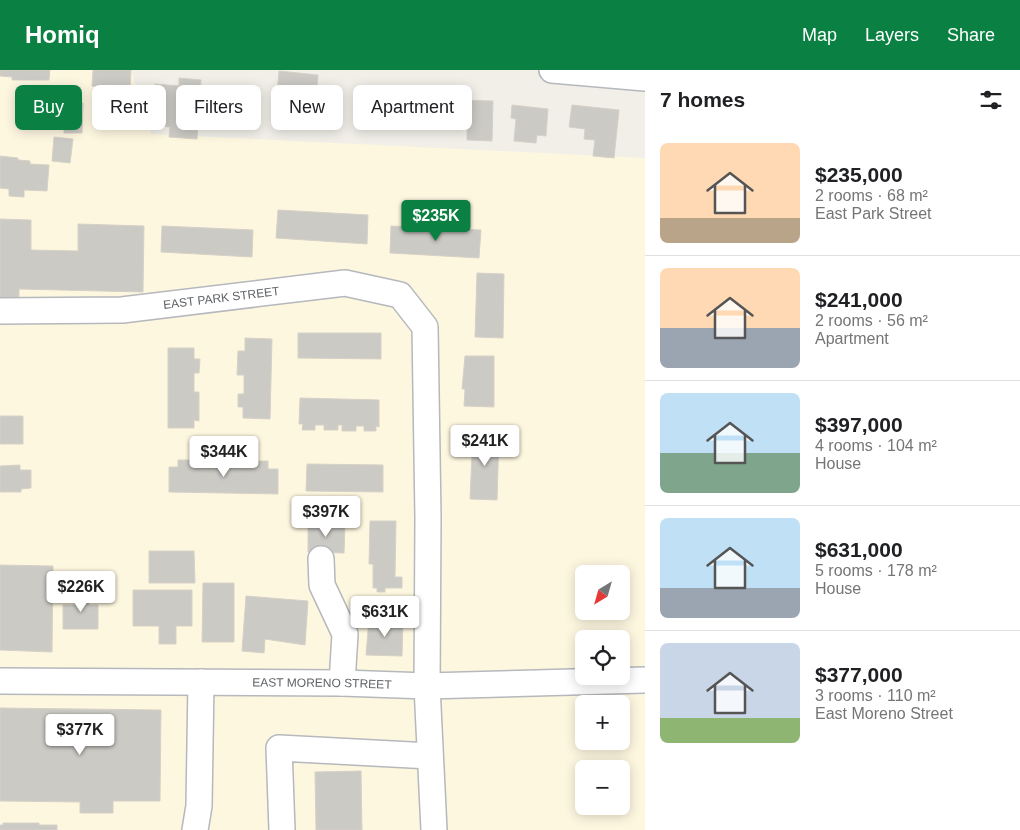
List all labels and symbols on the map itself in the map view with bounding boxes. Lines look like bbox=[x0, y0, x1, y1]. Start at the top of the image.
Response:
pin: $235K bbox=[401, 200, 471, 242]
street label: EAST PARK STREET bbox=[162, 284, 281, 312]
pin: $241K bbox=[450, 424, 520, 467]
pin: $344K bbox=[189, 436, 259, 478]
pin: $397K bbox=[291, 496, 361, 538]
north arrow bbox=[575, 565, 630, 620]
pin: $226K bbox=[46, 570, 116, 613]
pin: $631K bbox=[350, 596, 420, 638]
street label: EAST MORENO STREET bbox=[252, 675, 393, 692]
pin: $377K bbox=[45, 714, 115, 756]

